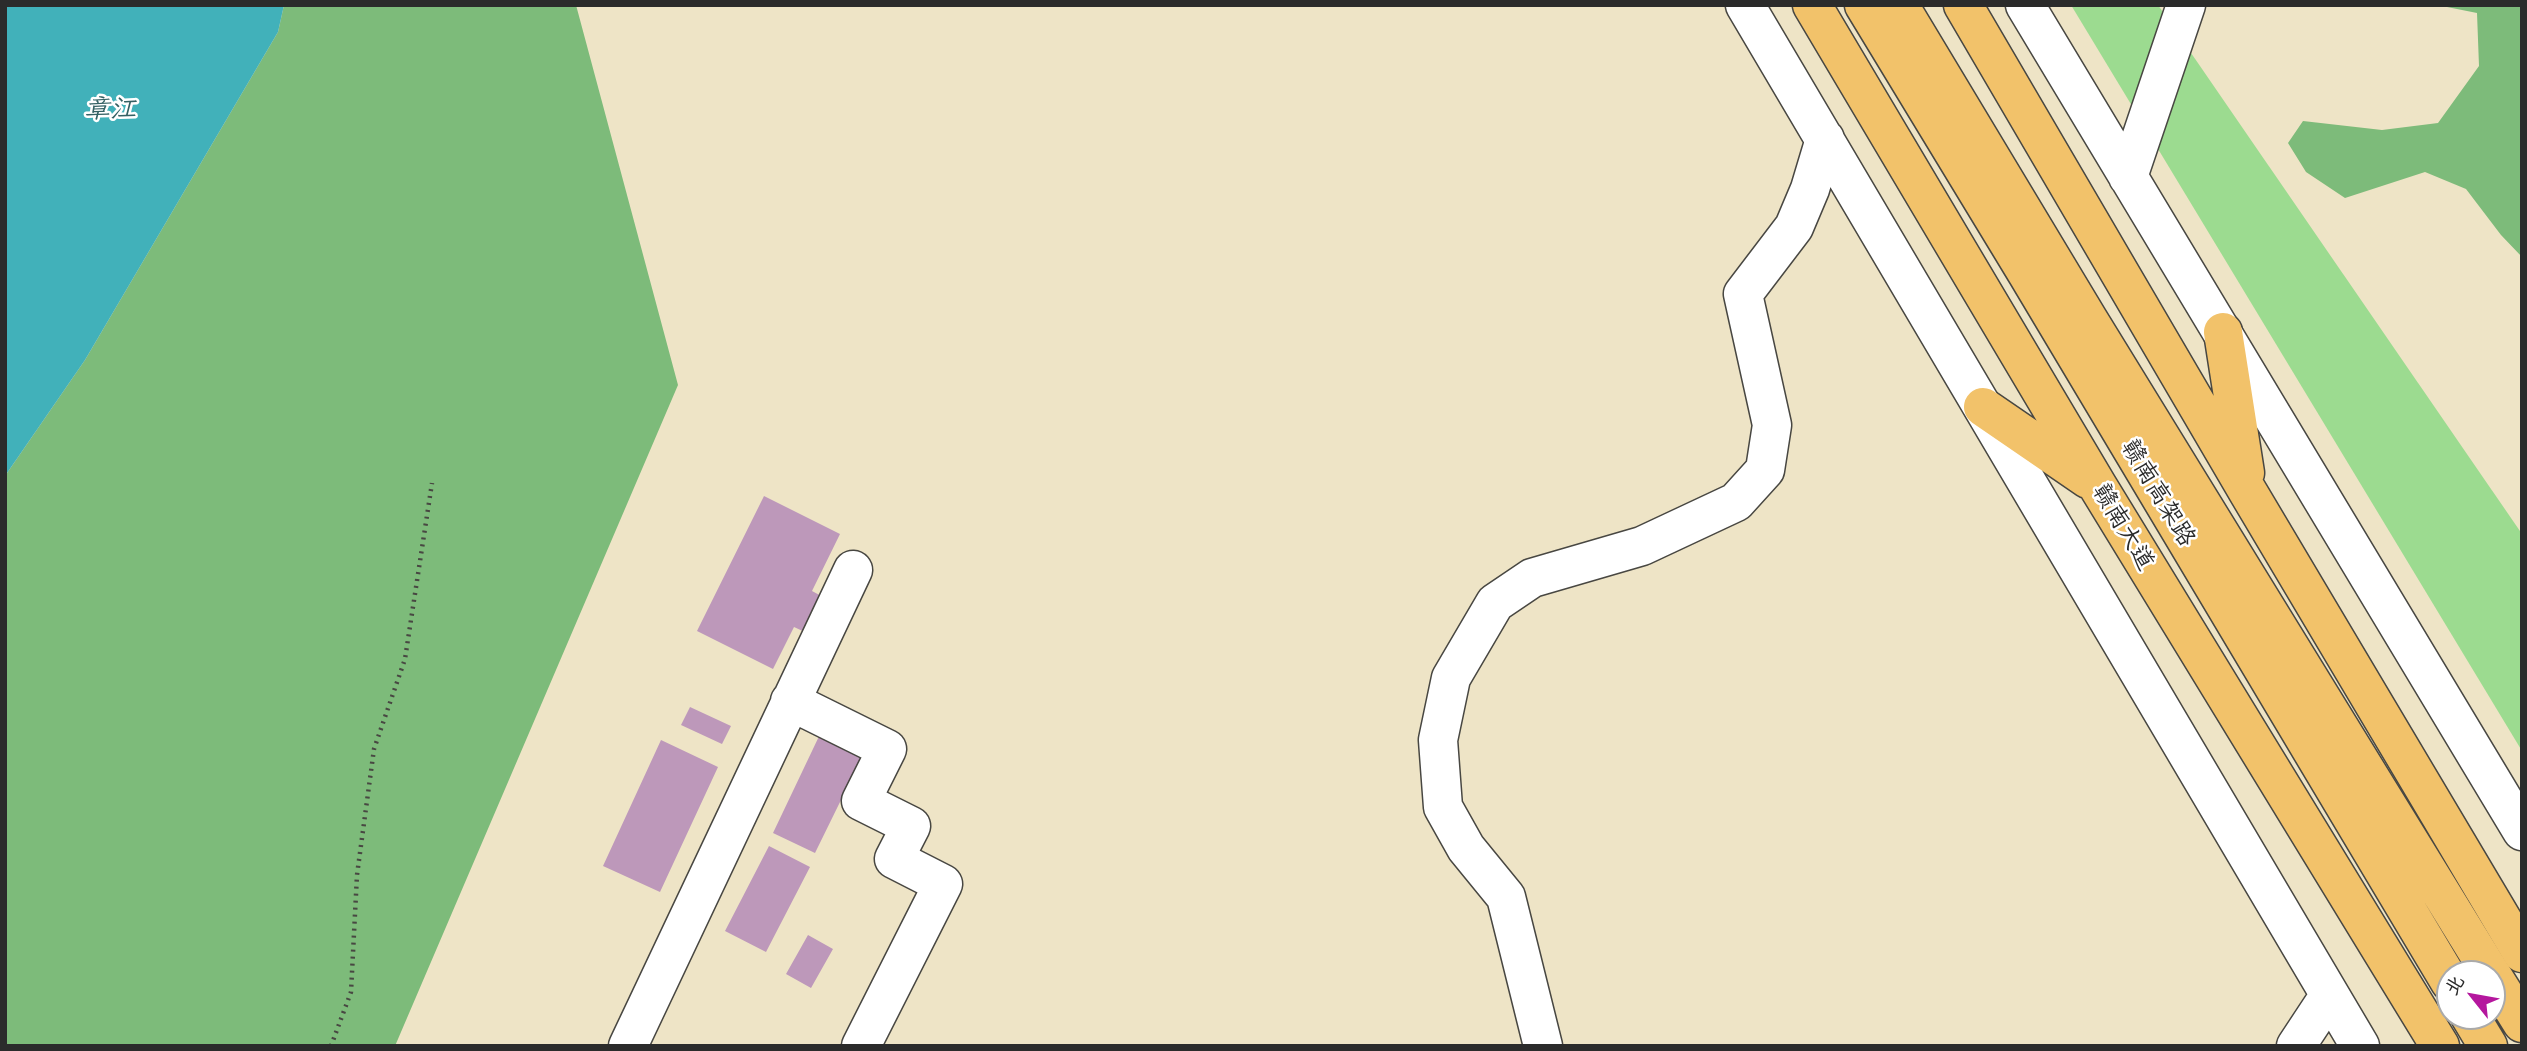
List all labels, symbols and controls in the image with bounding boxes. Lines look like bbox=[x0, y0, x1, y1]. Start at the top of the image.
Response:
water label: 章江 bbox=[84, 94, 136, 126]
street label: 赣南高架路 bbox=[2115, 434, 2201, 552]
street label: 赣南大道 bbox=[2086, 478, 2160, 576]
north arrow bbox=[2436, 960, 2506, 1030]
text: 北 bbox=[2440, 971, 2469, 999]

